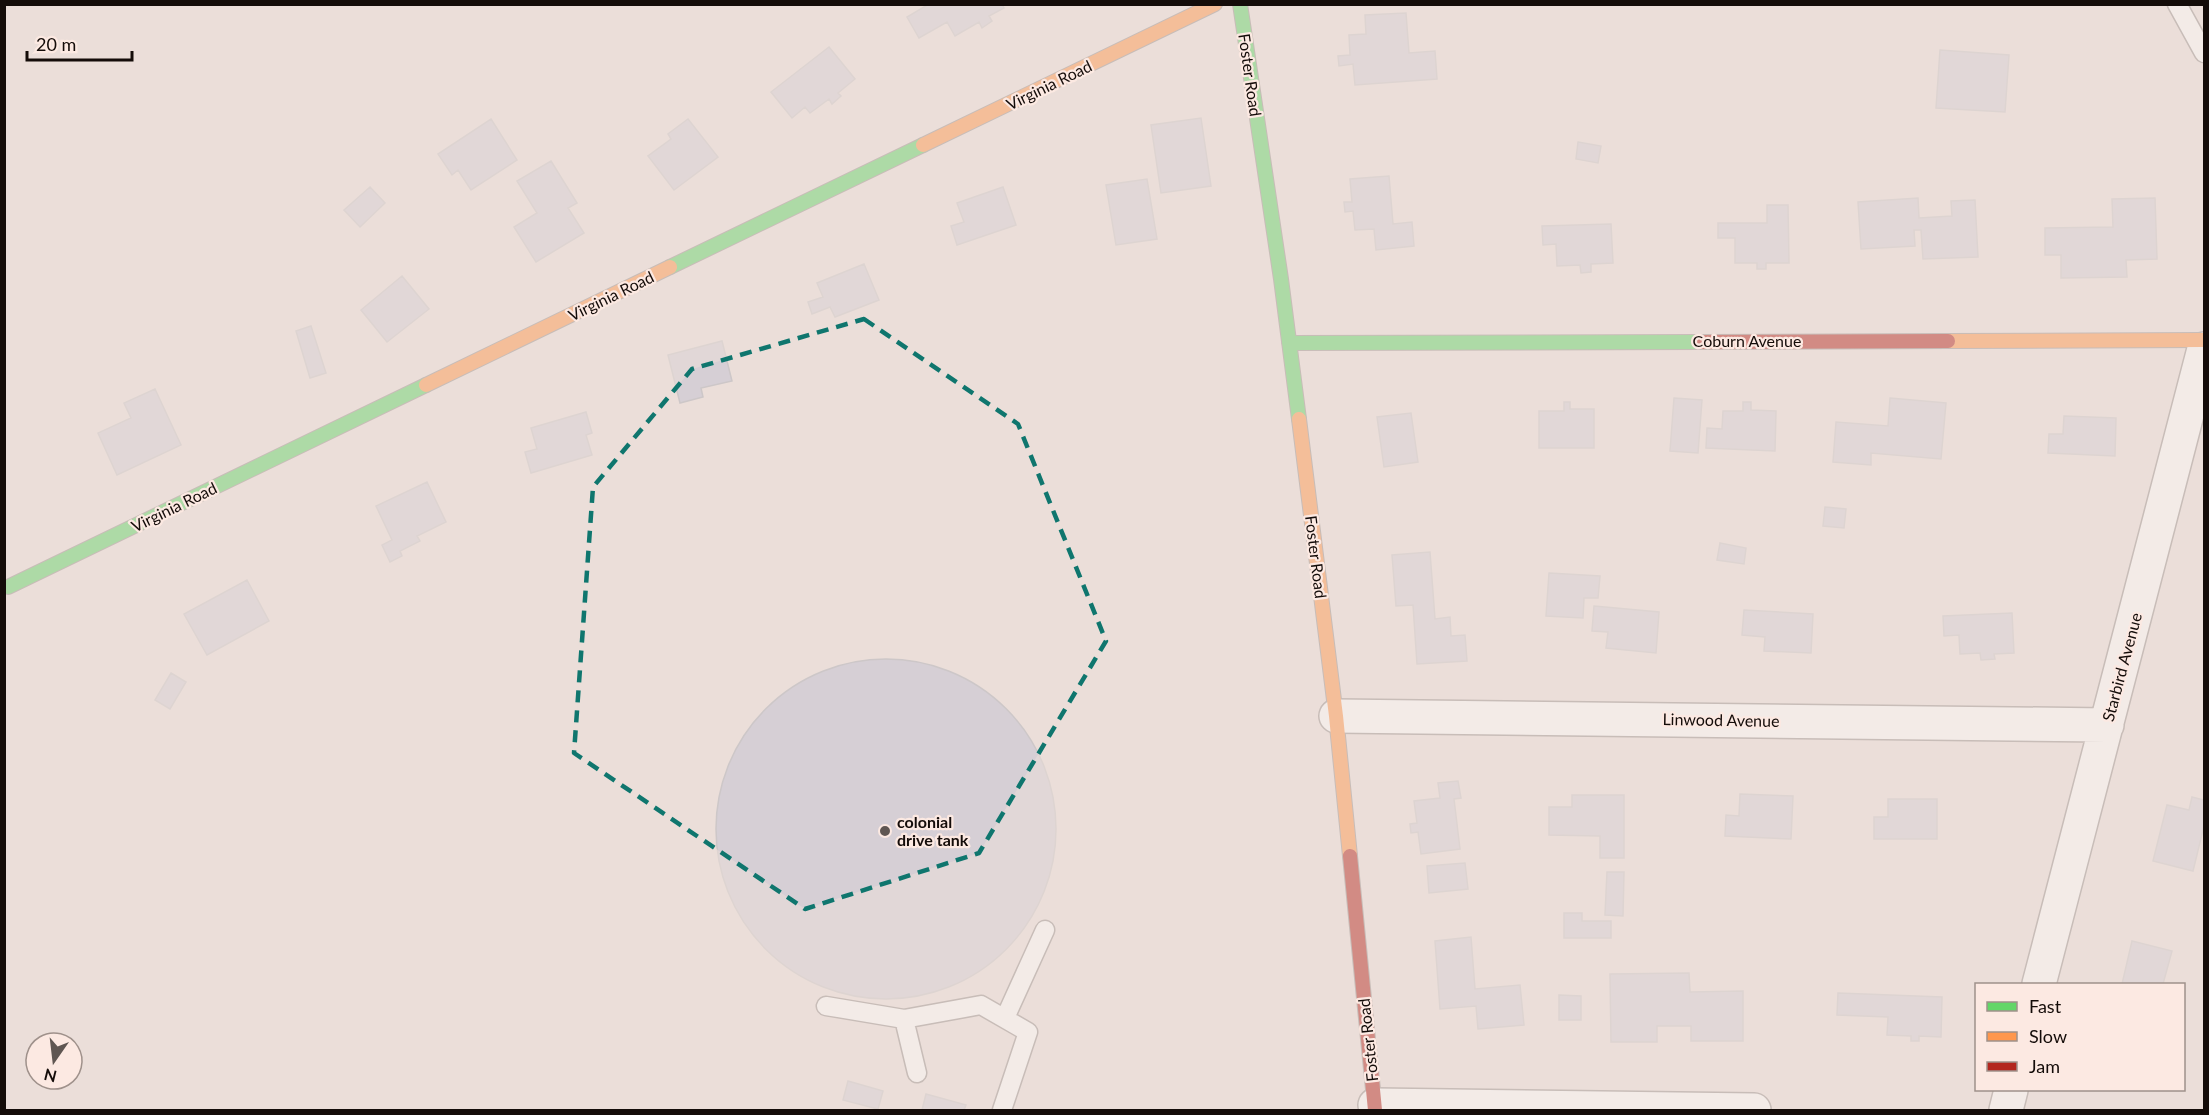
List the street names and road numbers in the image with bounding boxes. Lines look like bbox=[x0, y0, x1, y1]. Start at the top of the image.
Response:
street label: Foster Road bbox=[1235, 32, 1266, 118]
street label: Virginia Road bbox=[1003, 56, 1095, 113]
street label: Virginia Road bbox=[565, 267, 657, 324]
street label: Coburn Avenue bbox=[1693, 331, 1801, 350]
street label: Virginia Road bbox=[128, 478, 220, 535]
street label: Foster Road bbox=[1302, 514, 1331, 600]
street label: Starbird Avenue bbox=[2098, 610, 2145, 723]
street label: Linwood Avenue bbox=[1662, 709, 1780, 730]
street label: Foster Road bbox=[1354, 997, 1381, 1083]

